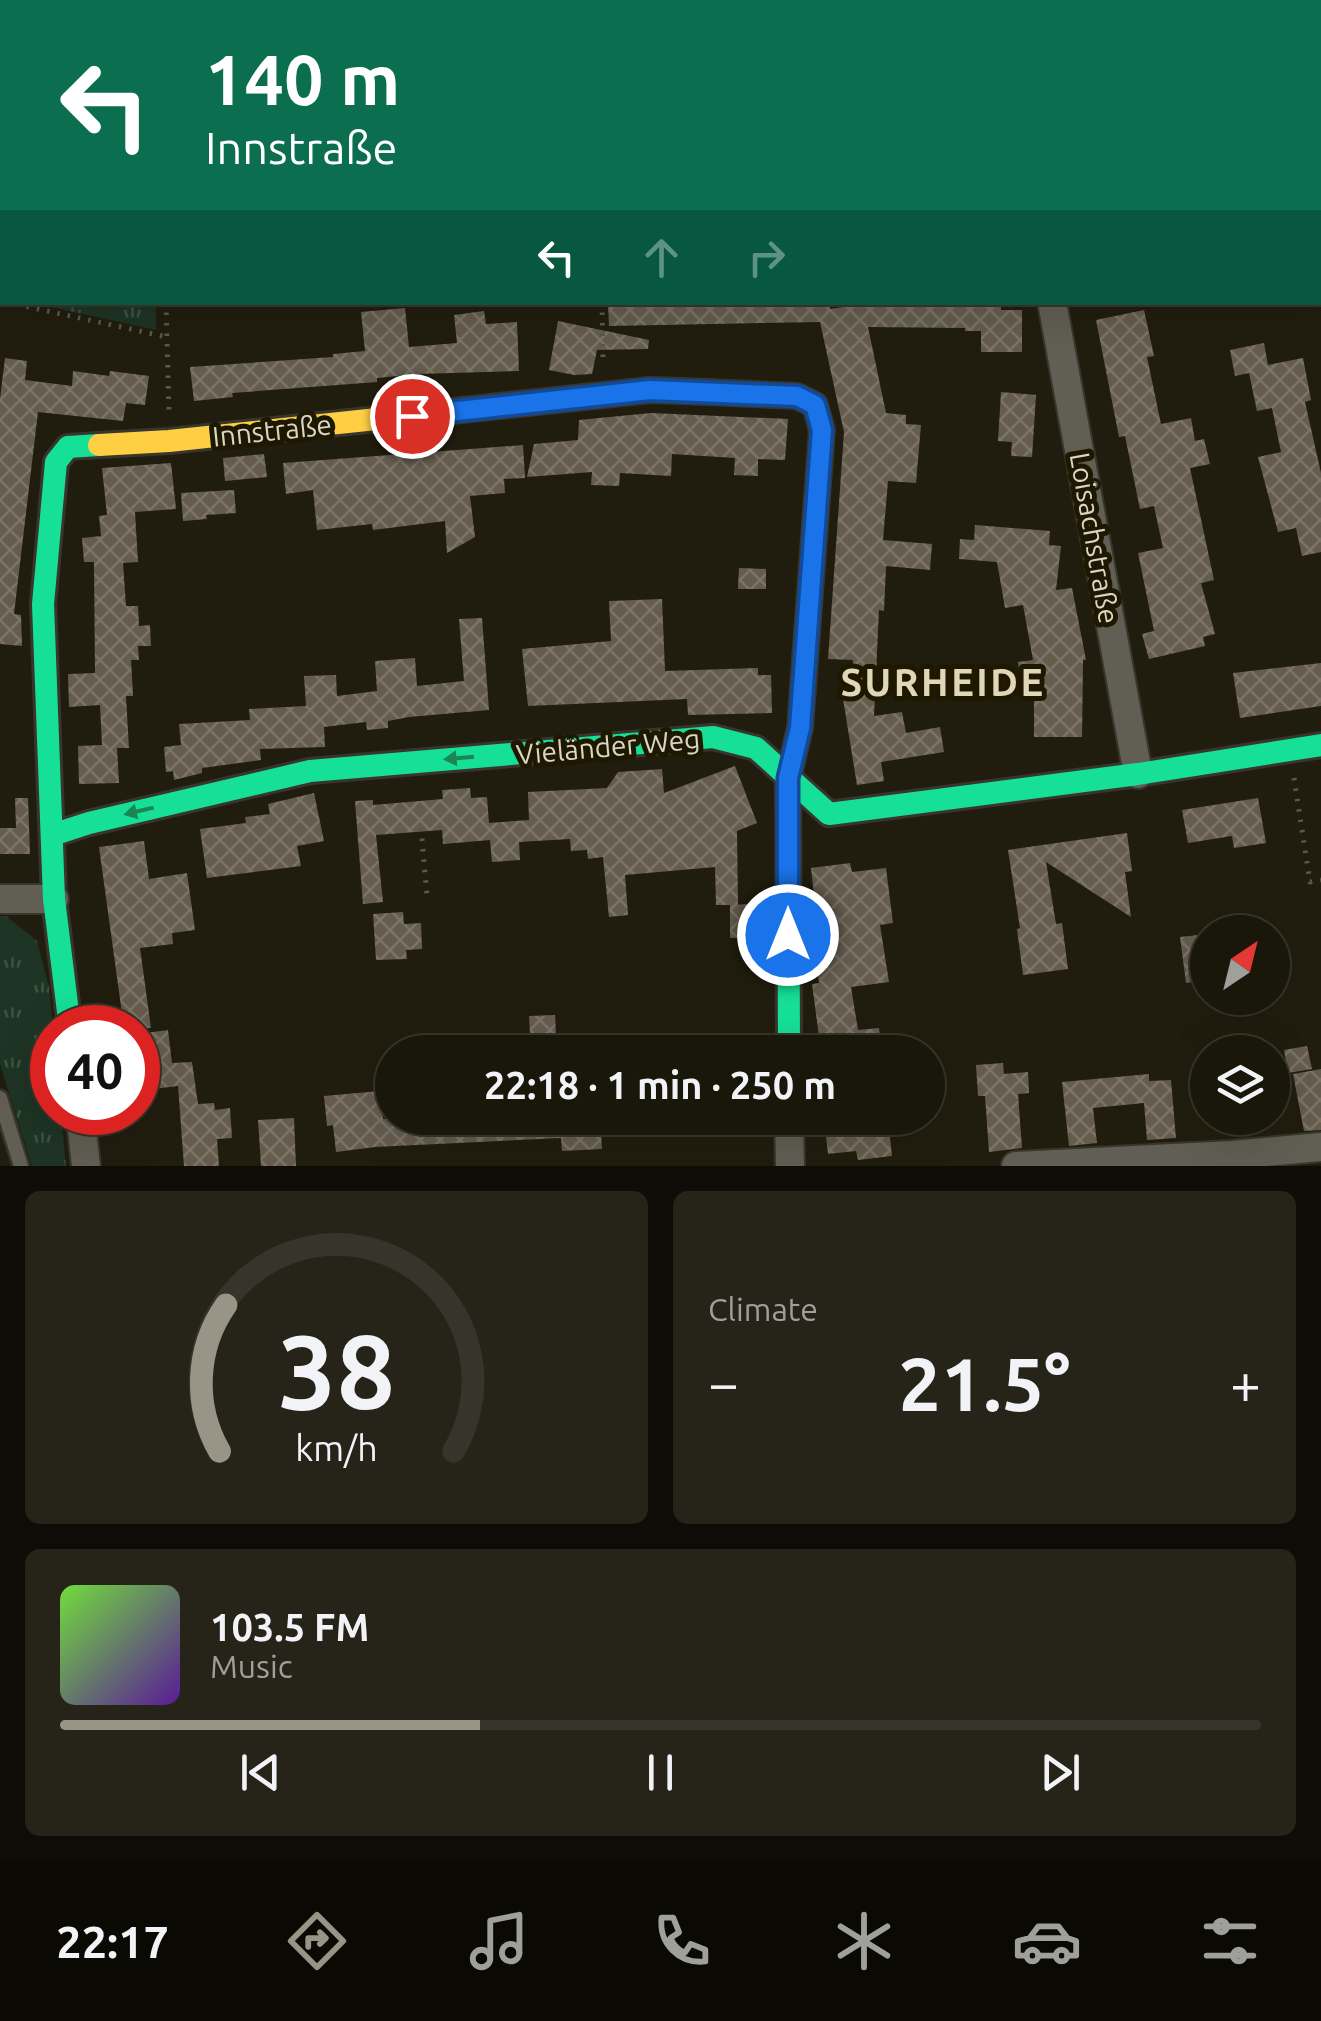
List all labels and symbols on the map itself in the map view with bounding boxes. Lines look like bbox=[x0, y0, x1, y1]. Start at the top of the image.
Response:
pin bbox=[370, 374, 455, 459]
street label: Innstraße bbox=[211, 408, 333, 452]
street label: Loisachstraße bbox=[1065, 450, 1125, 626]
district label: SURHEIDE bbox=[840, 661, 1046, 703]
street label: Vieländer Weg bbox=[515, 723, 701, 769]
one-way arrow bbox=[443, 751, 475, 767]
one-way arrow bbox=[123, 804, 154, 819]
position arrow bbox=[736, 883, 840, 987]
north arrow bbox=[1190, 915, 1290, 1015]
speed limit sign: 40 bbox=[30, 1005, 160, 1135]

